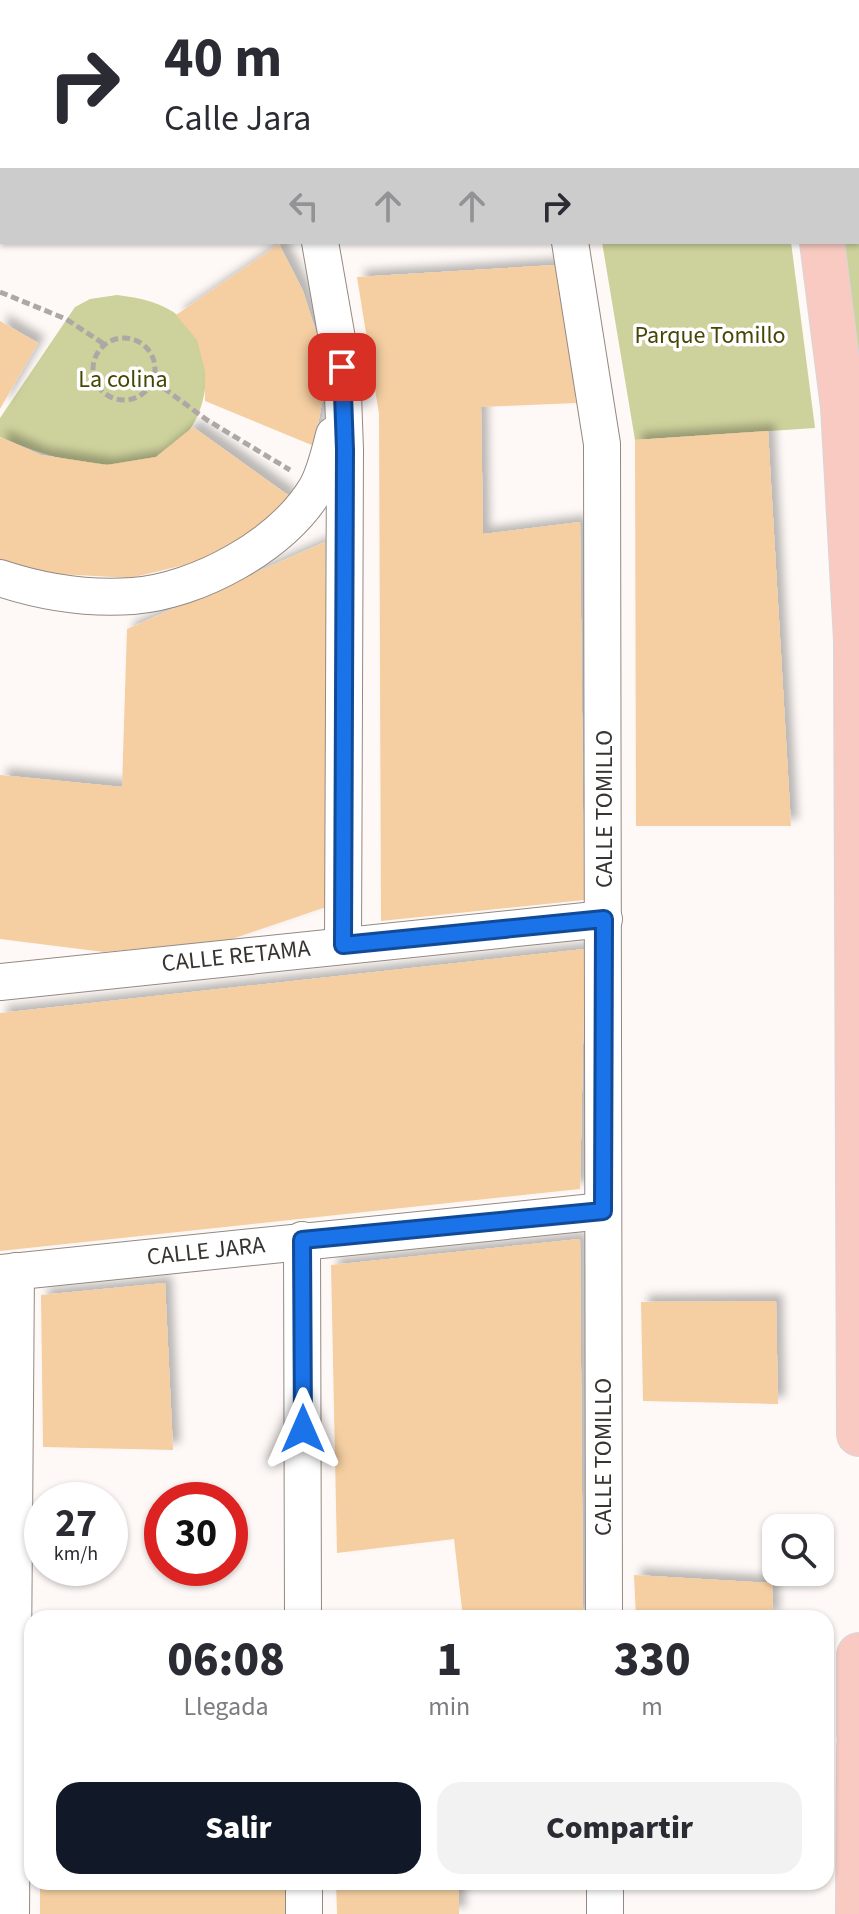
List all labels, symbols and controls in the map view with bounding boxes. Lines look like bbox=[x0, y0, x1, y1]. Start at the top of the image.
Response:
text: 40 m bbox=[164, 19, 282, 98]
icon: right bbox=[32, 32, 136, 136]
text: Calle Jara bbox=[164, 93, 311, 144]
icon: left bbox=[282, 184, 326, 228]
icon: ahead bbox=[366, 184, 410, 228]
icon: ahead bbox=[450, 184, 494, 228]
icon: right bbox=[534, 184, 578, 228]
park label: Parque Tomillo bbox=[634, 318, 786, 353]
pin bbox=[308, 333, 376, 401]
icon: arrive bbox=[320, 345, 364, 389]
park label: La colina bbox=[78, 362, 168, 397]
street label: CALLE TOMILLO bbox=[587, 730, 622, 888]
street label: CALLE RETAMA bbox=[160, 931, 312, 981]
street label: CALLE JARA bbox=[145, 1227, 267, 1275]
street label: CALLE TOMILLO bbox=[586, 1378, 621, 1536]
position arrow bbox=[261, 1387, 345, 1471]
speed limit sign: 30 bbox=[144, 1482, 248, 1586]
text: 27 bbox=[55, 1495, 97, 1552]
map controls bbox=[762, 1514, 834, 1586]
button: search bbox=[762, 1514, 834, 1586]
text: km/h bbox=[54, 1540, 98, 1568]
text: 06:08 bbox=[167, 1626, 285, 1694]
text: 1 bbox=[436, 1626, 462, 1694]
text: 330 bbox=[614, 1626, 691, 1694]
text: Llegada bbox=[183, 1688, 269, 1725]
text: min bbox=[428, 1688, 470, 1725]
text: m bbox=[641, 1688, 663, 1725]
button: Salir bbox=[56, 1782, 421, 1874]
button: Compartir bbox=[437, 1782, 802, 1874]

